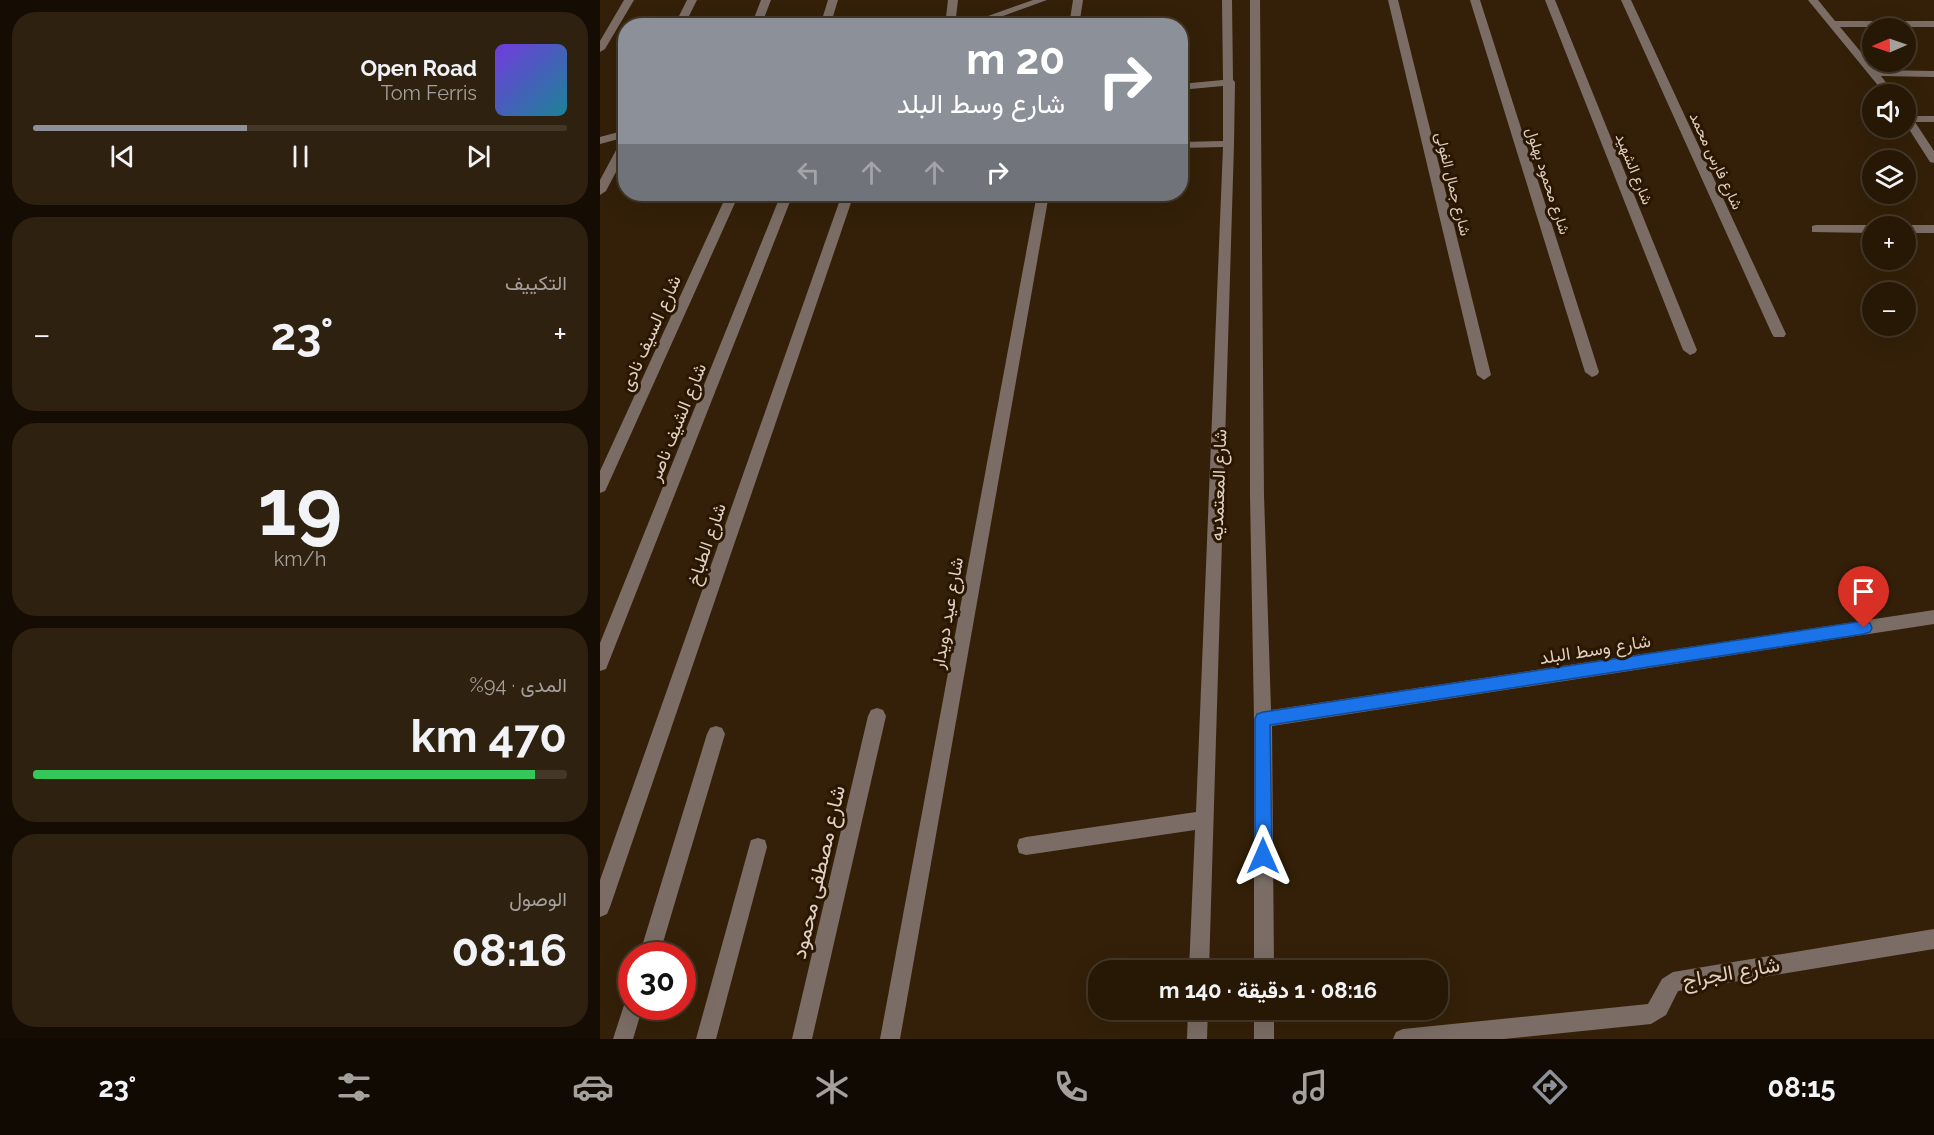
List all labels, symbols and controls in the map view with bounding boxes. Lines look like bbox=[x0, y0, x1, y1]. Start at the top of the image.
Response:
north arrow bbox=[1862, 18, 1916, 72]
map controls bbox=[1862, 18, 1916, 336]
text: 20 m bbox=[966, 35, 1065, 84]
icon: right bbox=[1086, 42, 1164, 120]
text: Open Road bbox=[360, 55, 477, 81]
text: Tom Ferris bbox=[381, 81, 477, 105]
button: sound bbox=[1862, 84, 1916, 138]
text: شارع وسط البلد bbox=[897, 88, 1065, 119]
street label: شارع فارس محمد bbox=[1684, 110, 1746, 213]
street label: شارع محمود بهلول bbox=[1520, 125, 1574, 238]
street label: شارع جمال الفولى bbox=[1430, 130, 1475, 238]
street label: شارع الشهيد bbox=[1610, 131, 1657, 208]
icon: previous bbox=[106, 140, 139, 173]
icon: pause bbox=[284, 140, 317, 173]
icon: next bbox=[462, 140, 495, 173]
button: layers bbox=[1862, 150, 1916, 204]
icon: left bbox=[792, 156, 825, 189]
icon: ahead bbox=[855, 156, 888, 189]
icon: ahead bbox=[918, 156, 951, 189]
icon: right bbox=[981, 156, 1014, 189]
button: + bbox=[1862, 216, 1916, 270]
text: التكييف bbox=[505, 271, 567, 295]
street label: شارع السيف نادى bbox=[615, 272, 687, 395]
button: − bbox=[1862, 282, 1916, 336]
text: 23° bbox=[271, 308, 333, 361]
text: − bbox=[33, 315, 51, 354]
text: + bbox=[553, 315, 567, 354]
street label: شارع الشيف ناصر bbox=[643, 360, 712, 486]
street label: شارع المعتمديه bbox=[1206, 429, 1232, 541]
text: 19 bbox=[258, 462, 342, 553]
street label: شارع الطباخ bbox=[682, 500, 732, 588]
text: km/h bbox=[274, 547, 326, 571]
street label: شارع عيد دويدار bbox=[927, 556, 969, 672]
pin bbox=[1838, 566, 1889, 628]
icon: arrive bbox=[1847, 575, 1880, 608]
street label: شارع وسط البلد bbox=[1538, 630, 1652, 670]
text: المدى · 94% bbox=[469, 673, 567, 697]
text: 470 km bbox=[411, 710, 567, 763]
street label: شارع مصطفى محمود bbox=[786, 783, 852, 962]
position arrow bbox=[1231, 824, 1295, 888]
text: الوصول bbox=[509, 887, 567, 911]
text: 08:16 bbox=[452, 924, 567, 977]
speed limit sign: 30 bbox=[618, 942, 696, 1020]
street label: شارع الجراج bbox=[1680, 951, 1782, 995]
text: 08:16 · 1 دقيقة · 140 m bbox=[1159, 977, 1377, 1003]
icon: filters bbox=[333, 1066, 375, 1108]
icon: car bbox=[572, 1066, 614, 1108]
icon: climate bbox=[811, 1066, 853, 1108]
icon: phone bbox=[1050, 1066, 1092, 1108]
icon: music bbox=[1289, 1066, 1331, 1108]
icon: directions bbox=[1529, 1066, 1571, 1108]
text: 23° bbox=[99, 1072, 136, 1103]
text: 08:15 bbox=[1768, 1072, 1835, 1103]

